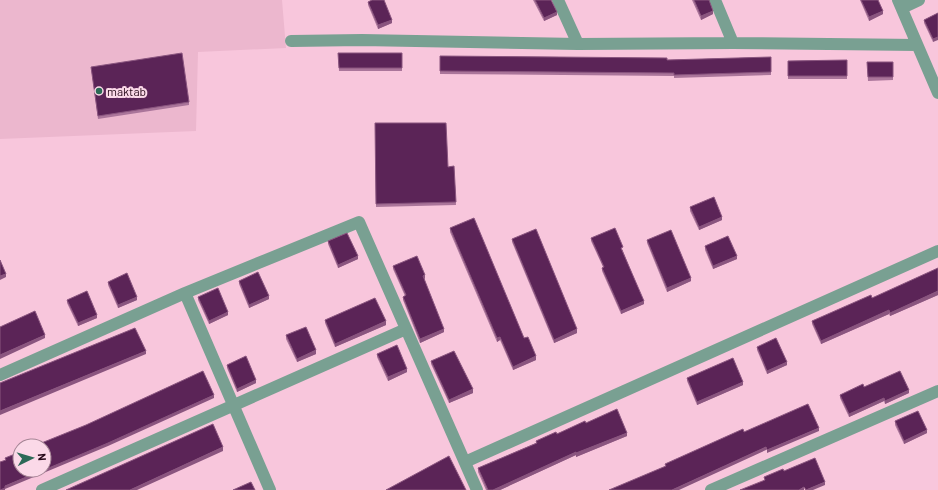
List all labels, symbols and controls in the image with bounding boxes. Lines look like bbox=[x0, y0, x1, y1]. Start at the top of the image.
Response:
place label: maktab bbox=[107, 84, 146, 98]
marker: maktab bbox=[94, 86, 104, 96]
north arrow bbox=[12, 438, 52, 478]
text: N bbox=[36, 453, 49, 461]

